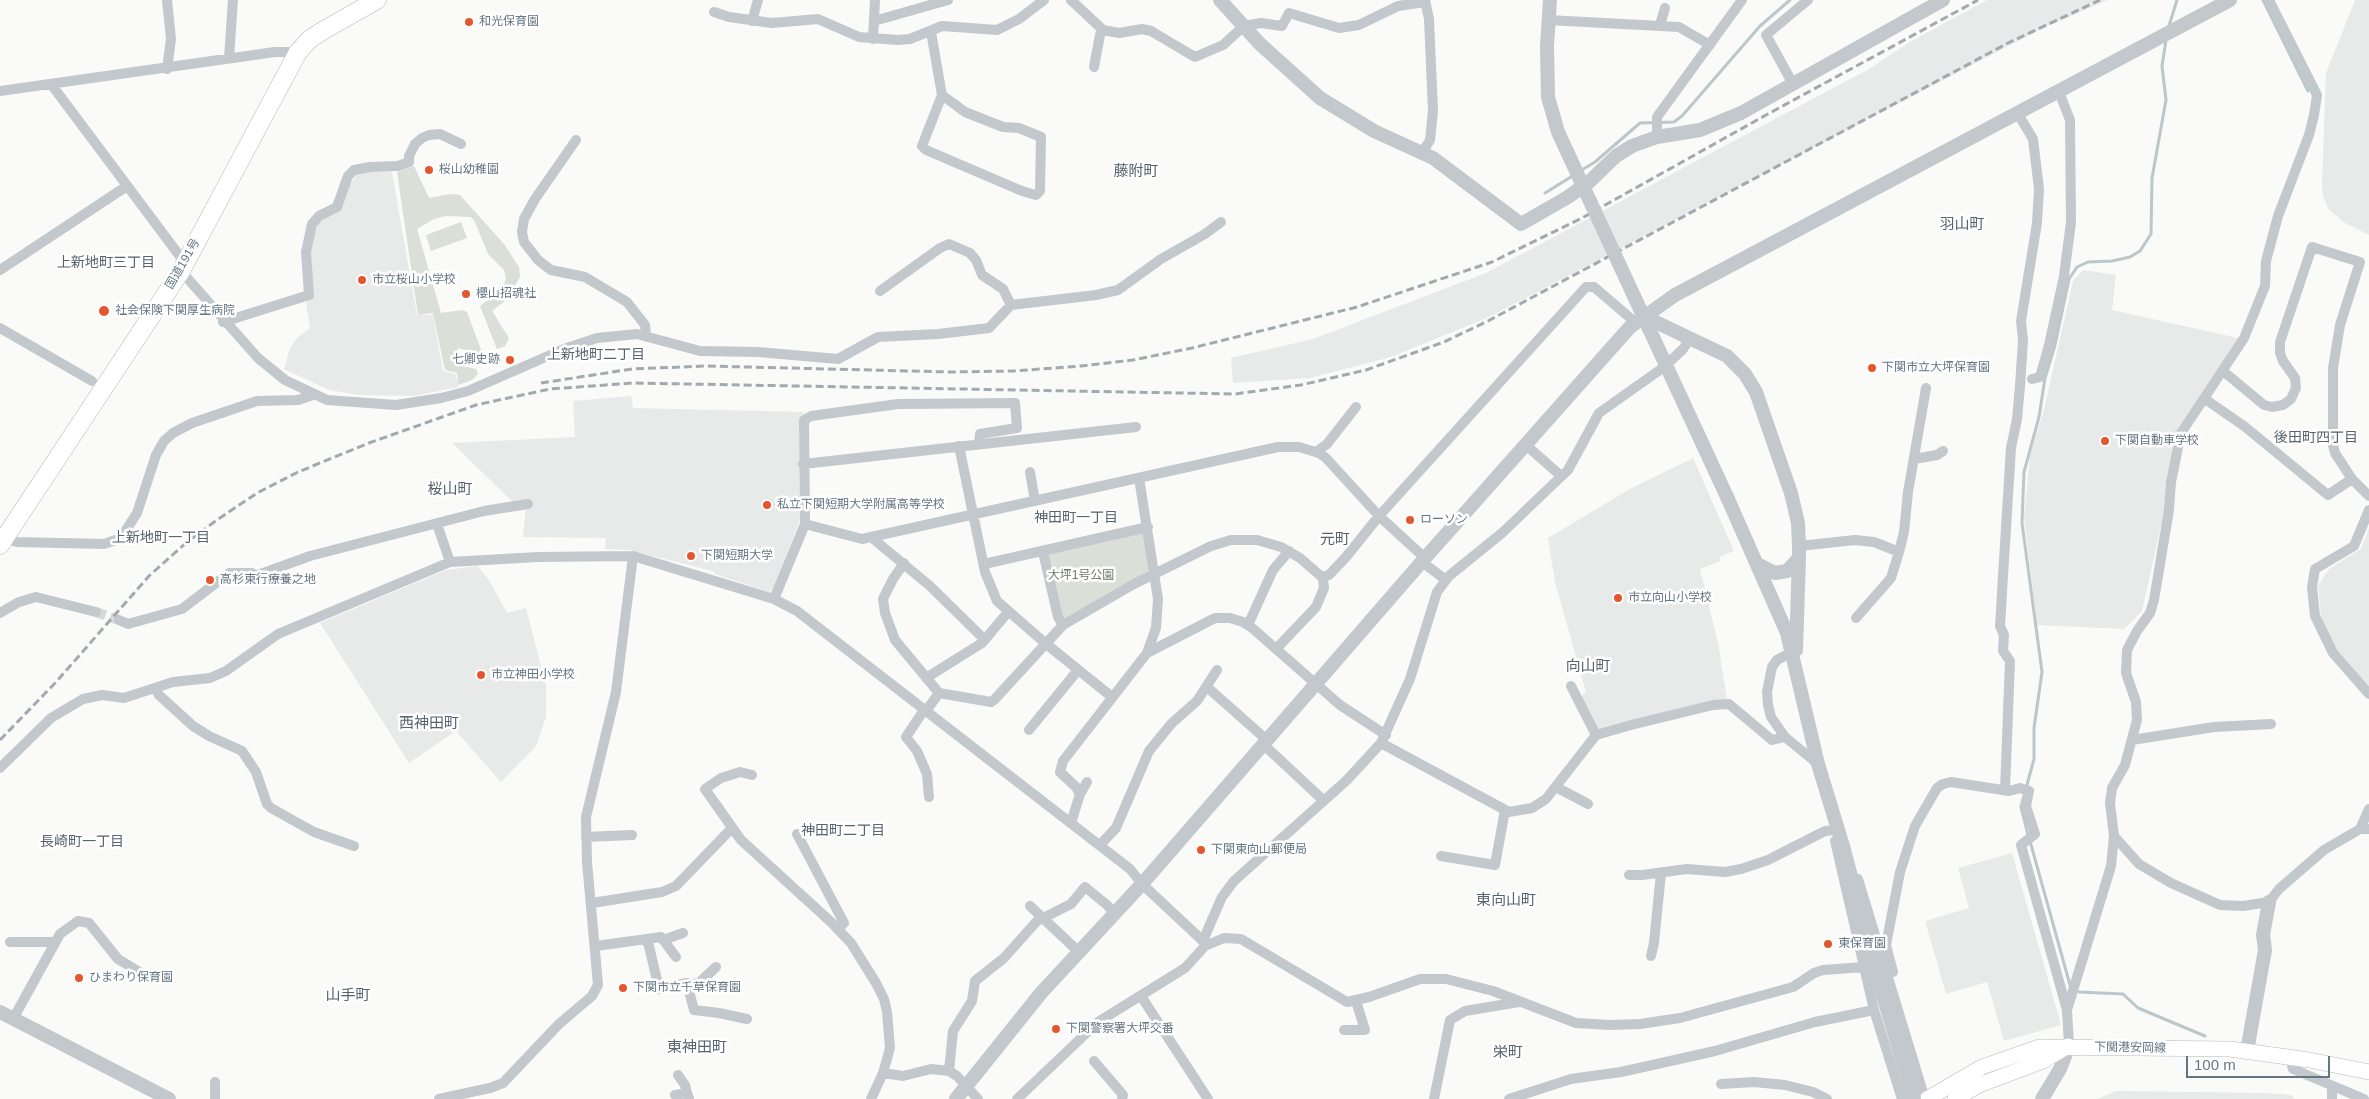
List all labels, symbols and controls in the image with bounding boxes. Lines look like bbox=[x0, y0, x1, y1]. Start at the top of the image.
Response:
place label: 和光保育園 bbox=[479, 15, 539, 29]
marker: 和光保育園 bbox=[463, 16, 475, 28]
place label: 桜山幼稚園 bbox=[439, 163, 499, 177]
district label: 藤附町 bbox=[1114, 163, 1158, 181]
marker: 桜山幼稚園 bbox=[423, 164, 435, 176]
district label: 羽山町 bbox=[1940, 216, 1984, 234]
street label: 国道191号 bbox=[163, 236, 203, 292]
district label: 上新地町三丁目 bbox=[57, 255, 155, 271]
place label: 市立桜山小学校 bbox=[372, 273, 456, 287]
marker: 市立桜山小学校 bbox=[356, 274, 368, 286]
place label: 櫻山招魂社 bbox=[476, 287, 536, 301]
marker: 櫻山招魂社 bbox=[460, 288, 472, 300]
marker: 社会保険下関厚生病院 bbox=[97, 304, 111, 318]
place label: 社会保険下関厚生病院 bbox=[115, 304, 235, 318]
district label: 上新地町二丁目 bbox=[547, 347, 645, 363]
place label: 七卿史跡 bbox=[452, 353, 500, 367]
marker: 七卿史跡 bbox=[504, 354, 516, 366]
place label: 下関市立大坪保育園 bbox=[1882, 361, 1990, 375]
marker: 下関市立大坪保育園 bbox=[1866, 362, 1878, 374]
district label: 後田町四丁目 bbox=[2274, 430, 2358, 446]
place label: 下関自動車学校 bbox=[2115, 434, 2199, 448]
marker: 下関自動車学校 bbox=[2099, 435, 2111, 447]
district label: 桜山町 bbox=[428, 481, 472, 499]
place label: 私立下関短期大学附属高等学校 bbox=[777, 498, 945, 512]
marker: 私立下関短期大学附属高等学校 bbox=[761, 499, 773, 511]
district label: 神田町一丁目 bbox=[1034, 510, 1118, 526]
place label: ローソン bbox=[1420, 513, 1468, 527]
marker: ローソン bbox=[1404, 514, 1416, 526]
district label: 上新地町一丁目 bbox=[112, 530, 210, 546]
district label: 元町 bbox=[1320, 531, 1350, 549]
place label: 下関短期大学 bbox=[701, 549, 773, 563]
marker: 下関短期大学 bbox=[685, 550, 697, 562]
park label: 大坪1号公園 bbox=[1048, 569, 1114, 583]
place label: 高杉東行療養之地 bbox=[220, 573, 316, 587]
marker: 高杉東行療養之地 bbox=[204, 574, 216, 586]
place label: 市立向山小学校 bbox=[1628, 591, 1712, 605]
marker: 市立向山小学校 bbox=[1612, 592, 1624, 604]
district label: 向山町 bbox=[1566, 658, 1610, 676]
place label: 市立神田小学校 bbox=[491, 668, 575, 682]
marker: 市立神田小学校 bbox=[475, 669, 487, 681]
district label: 西神田町 bbox=[399, 715, 459, 733]
district label: 神田町二丁目 bbox=[801, 823, 885, 839]
district label: 長崎町一丁目 bbox=[40, 834, 124, 850]
place label: 下関東向山郵便局 bbox=[1211, 843, 1307, 857]
marker: 下関東向山郵便局 bbox=[1195, 844, 1207, 856]
district label: 東向山町 bbox=[1476, 892, 1536, 910]
place label: 東保育園 bbox=[1838, 937, 1886, 951]
marker: 東保育園 bbox=[1822, 938, 1834, 950]
place label: ひまわり保育園 bbox=[89, 971, 173, 985]
marker: ひまわり保育園 bbox=[73, 972, 85, 984]
place label: 下関市立千草保育園 bbox=[633, 981, 741, 995]
marker: 下関市立千草保育園 bbox=[617, 982, 629, 994]
district label: 山手町 bbox=[326, 987, 370, 1005]
place label: 下関警察署大坪交番 bbox=[1066, 1022, 1174, 1036]
marker: 下関警察署大坪交番 bbox=[1050, 1023, 1062, 1035]
district label: 東神田町 bbox=[667, 1039, 727, 1057]
street label: 下関港安岡線 bbox=[2094, 1040, 2166, 1056]
district label: 栄町 bbox=[1493, 1044, 1523, 1062]
scale bar bbox=[2189, 1046, 2333, 1078]
text: 100 m bbox=[2194, 1056, 2236, 1073]

